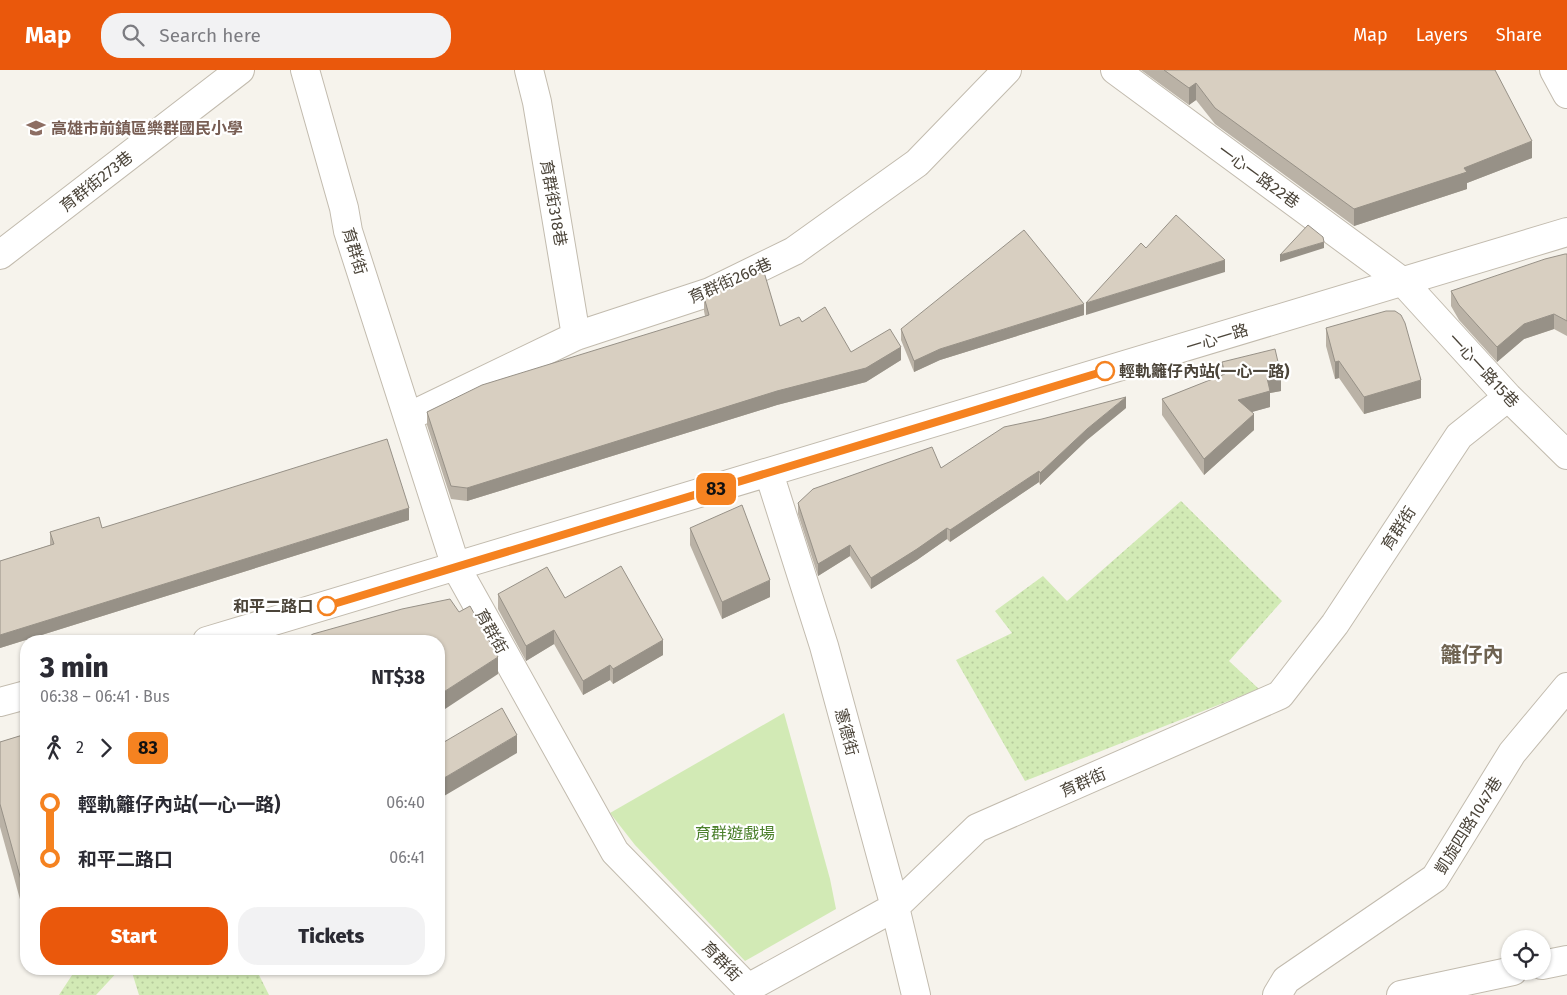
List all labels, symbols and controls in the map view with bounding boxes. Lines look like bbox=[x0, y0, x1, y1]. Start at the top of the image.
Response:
search box bbox=[101, 13, 451, 58]
text: Map bbox=[25, 21, 71, 49]
icon: search bbox=[119, 21, 147, 49]
text: Search here bbox=[159, 24, 261, 47]
text: Map bbox=[1353, 24, 1388, 46]
text: Layers bbox=[1416, 24, 1468, 46]
text: Share bbox=[1496, 24, 1542, 46]
school or university icon: 高雄市前鎮區樂群國民小學 bbox=[25, 117, 47, 139]
place label: 高雄市前鎮區樂群國民小學 bbox=[51, 119, 243, 138]
street label: 一心一路22巷 bbox=[1214, 141, 1303, 212]
street label: 育群街273巷 bbox=[56, 147, 136, 216]
street label: 育群街318巷 bbox=[537, 158, 570, 248]
street label: 育群街 bbox=[338, 225, 371, 277]
street label: 育群街266巷 bbox=[686, 254, 775, 307]
street label: 一心一路 bbox=[1184, 320, 1251, 357]
street label: 一心一路15巷 bbox=[1444, 329, 1523, 412]
marker: 輕軌籬仔內站(一心一路) bbox=[1095, 361, 1115, 381]
place label: 輕軌籬仔內站(一心一路) bbox=[1119, 362, 1289, 381]
line badge: 83 bbox=[694, 473, 738, 505]
text: 83 bbox=[706, 478, 726, 500]
street label: 育群街 bbox=[1377, 503, 1419, 554]
marker: 和平二路口 bbox=[317, 596, 337, 616]
place label: 和平二路口 bbox=[233, 597, 313, 616]
street label: 育群街 bbox=[472, 606, 512, 657]
district label: 籬仔內 bbox=[1441, 642, 1504, 668]
text: 3 min bbox=[40, 651, 109, 684]
text: NT$38 bbox=[371, 666, 425, 689]
text: 06:38 – 06:41 · Bus bbox=[40, 687, 170, 706]
street label: 憲德街 bbox=[831, 706, 862, 758]
icon: walk bbox=[40, 734, 68, 762]
icon: forward bbox=[92, 734, 120, 762]
text: 83 bbox=[138, 737, 158, 759]
text: 2 bbox=[76, 738, 84, 757]
street label: 育群街 bbox=[1057, 764, 1109, 801]
street label: 凱旋四路1047巷 bbox=[1431, 773, 1506, 877]
text: 輕軌籬仔內站(一心一路) bbox=[78, 793, 280, 816]
text: 06:40 bbox=[386, 793, 425, 812]
park label: 育群遊戲場 bbox=[695, 824, 775, 843]
text: 和平二路口 bbox=[78, 848, 173, 871]
text: 06:41 bbox=[389, 848, 425, 867]
button: Start bbox=[40, 907, 228, 965]
button: Tickets bbox=[238, 907, 425, 965]
map controls bbox=[1501, 930, 1551, 980]
button: locate bbox=[1501, 930, 1551, 980]
street label: 育群街 bbox=[698, 937, 745, 985]

